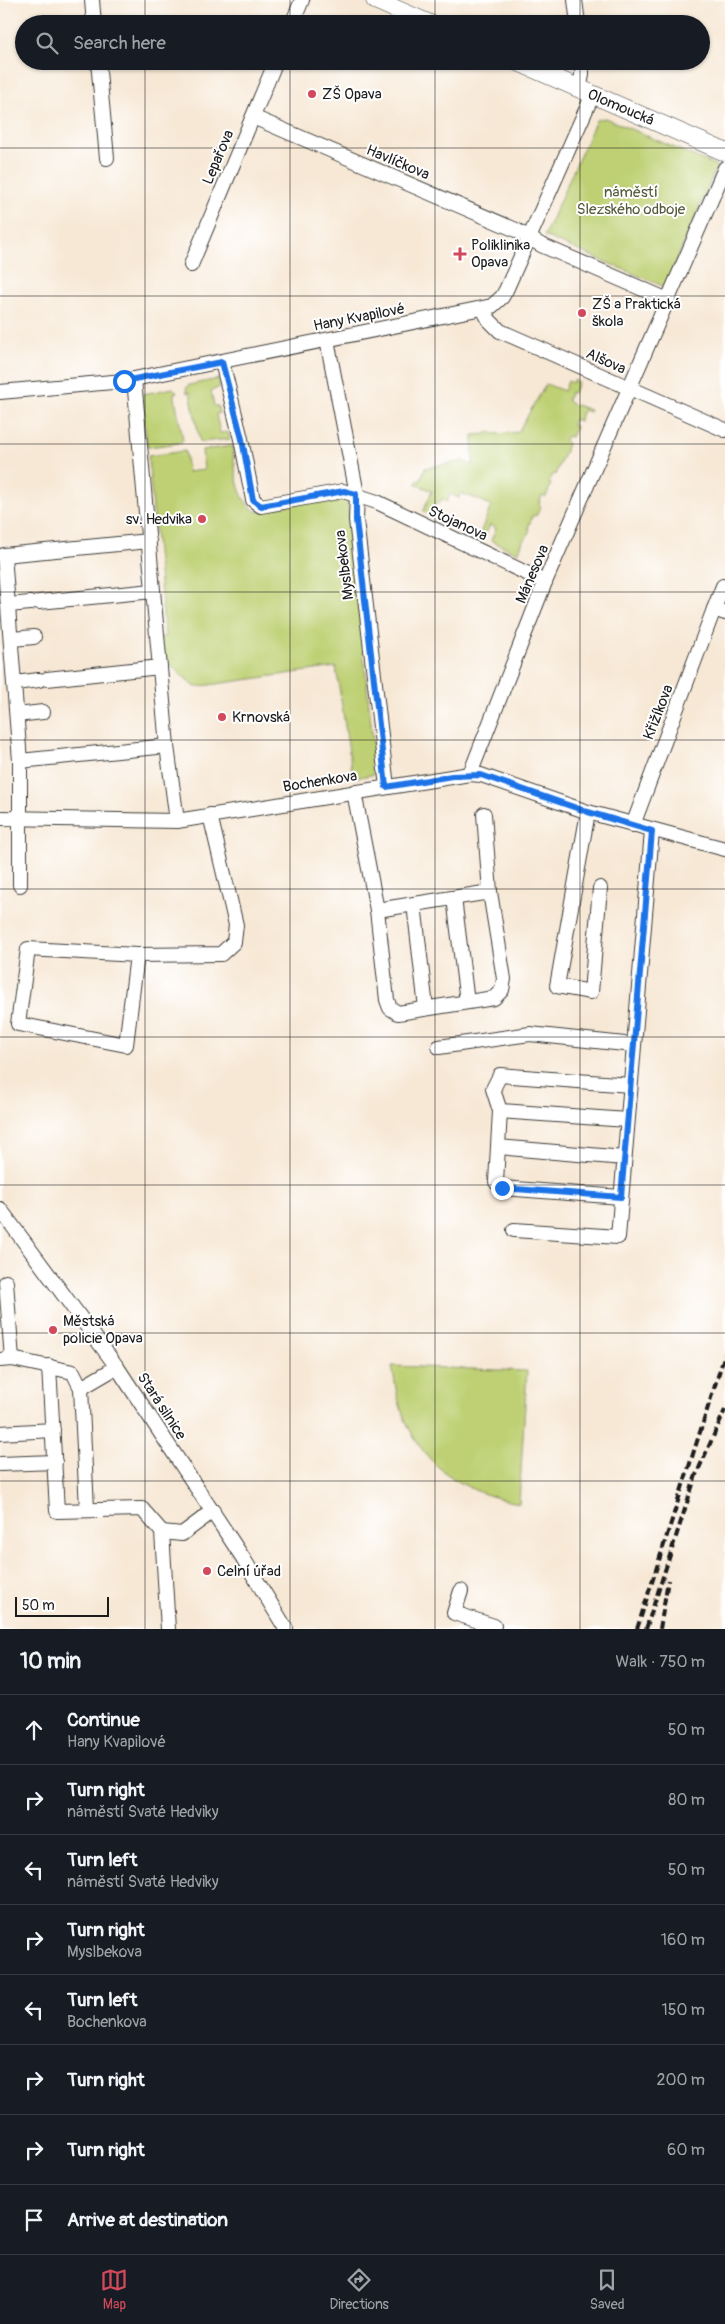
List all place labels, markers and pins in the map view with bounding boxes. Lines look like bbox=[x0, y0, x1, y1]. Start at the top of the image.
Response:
place label: ZŠ Opava bbox=[322, 85, 382, 104]
marker: ZŠ Opava bbox=[306, 88, 318, 100]
place label: Poliklinika Opava bbox=[471, 236, 530, 272]
marker: Poliklinika Opava bbox=[453, 247, 467, 261]
place label: ZŠ a Praktická škola bbox=[592, 295, 681, 331]
marker: ZŠ a Praktická škola bbox=[576, 307, 588, 319]
place label: sv. Hedvika bbox=[126, 510, 192, 529]
marker: sv. Hedvika bbox=[196, 513, 208, 525]
place label: Krnovská bbox=[232, 708, 290, 727]
marker: Krnovská bbox=[216, 711, 228, 723]
place label: Městská policie Opava bbox=[63, 1312, 143, 1348]
marker: Městská policie Opava bbox=[47, 1324, 59, 1336]
place label: Celní úřad bbox=[217, 1562, 281, 1581]
marker: Celní úřad bbox=[201, 1565, 213, 1577]

